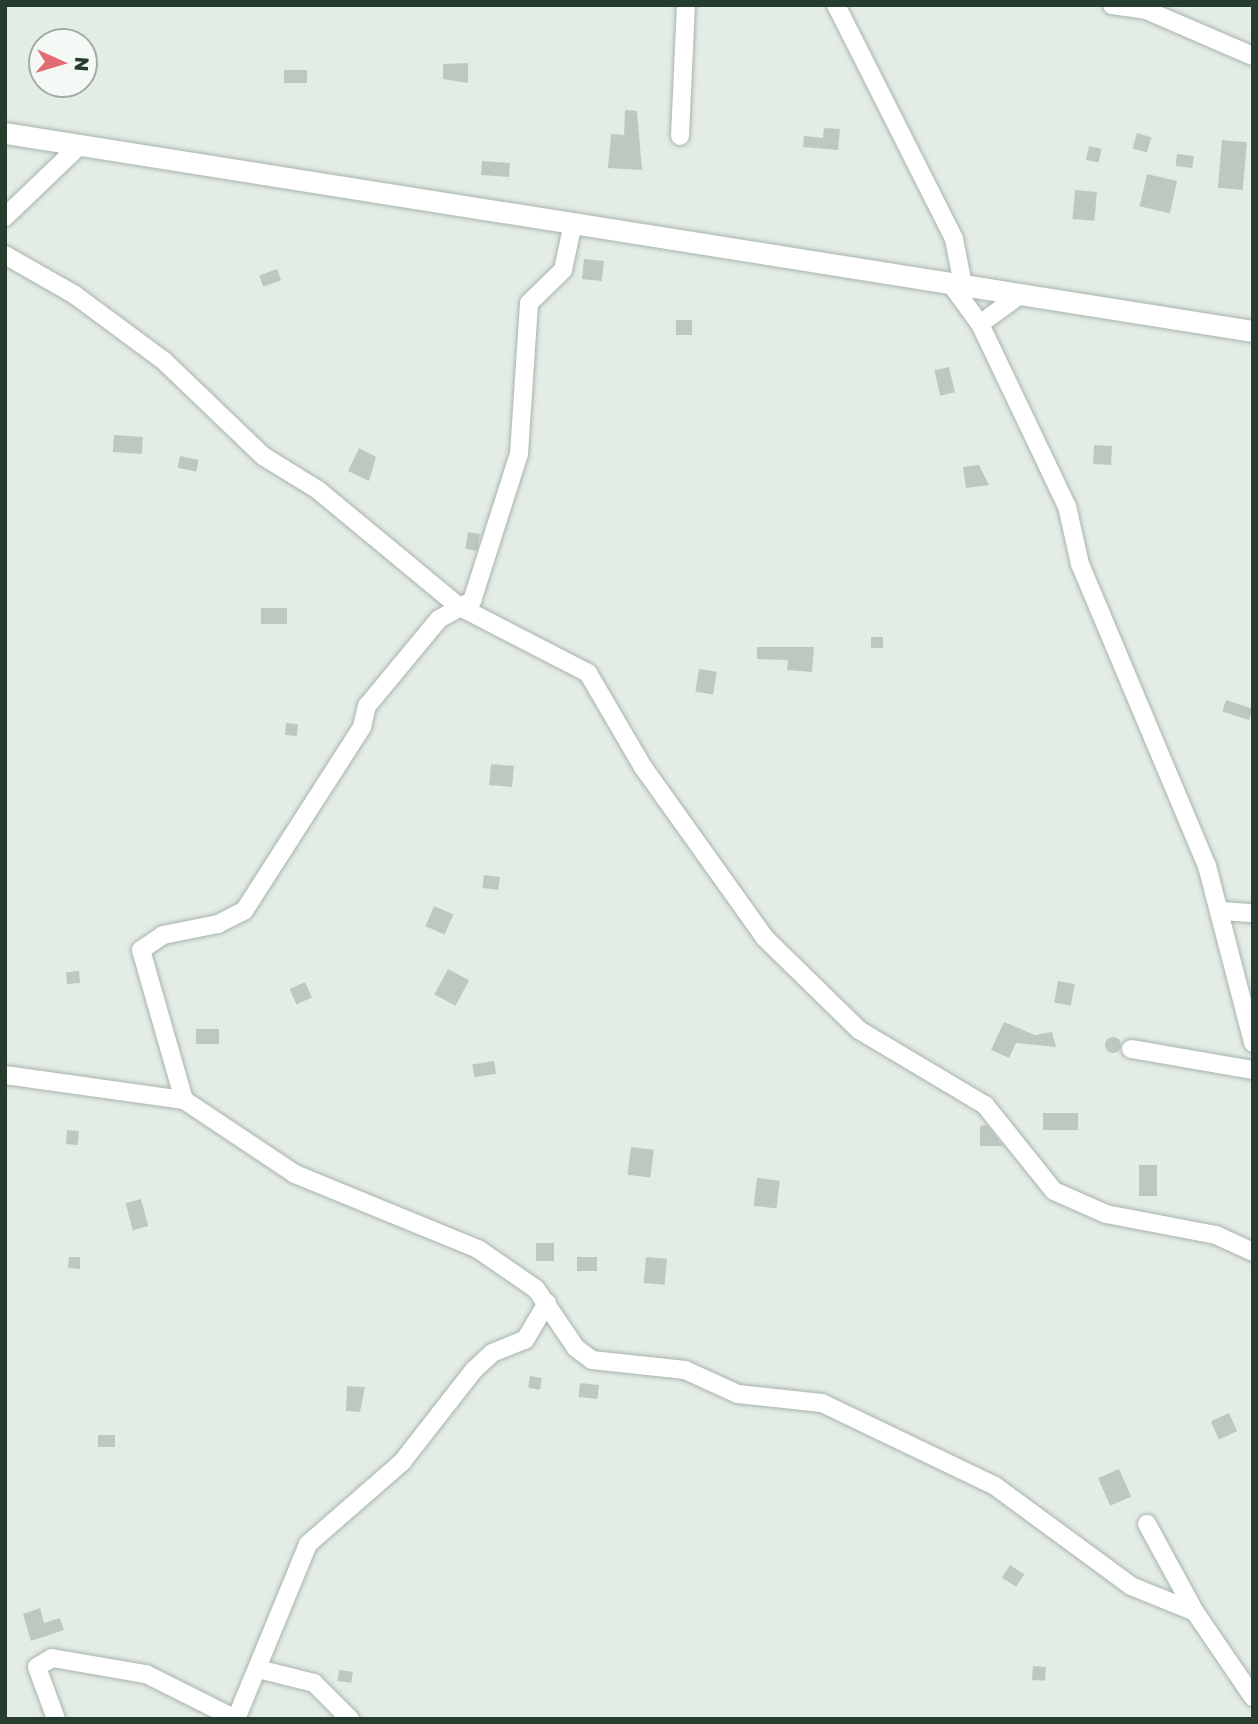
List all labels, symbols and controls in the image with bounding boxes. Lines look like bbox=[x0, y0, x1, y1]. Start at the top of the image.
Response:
north arrow bbox=[28, 28, 98, 98]
text: N bbox=[70, 56, 94, 72]

